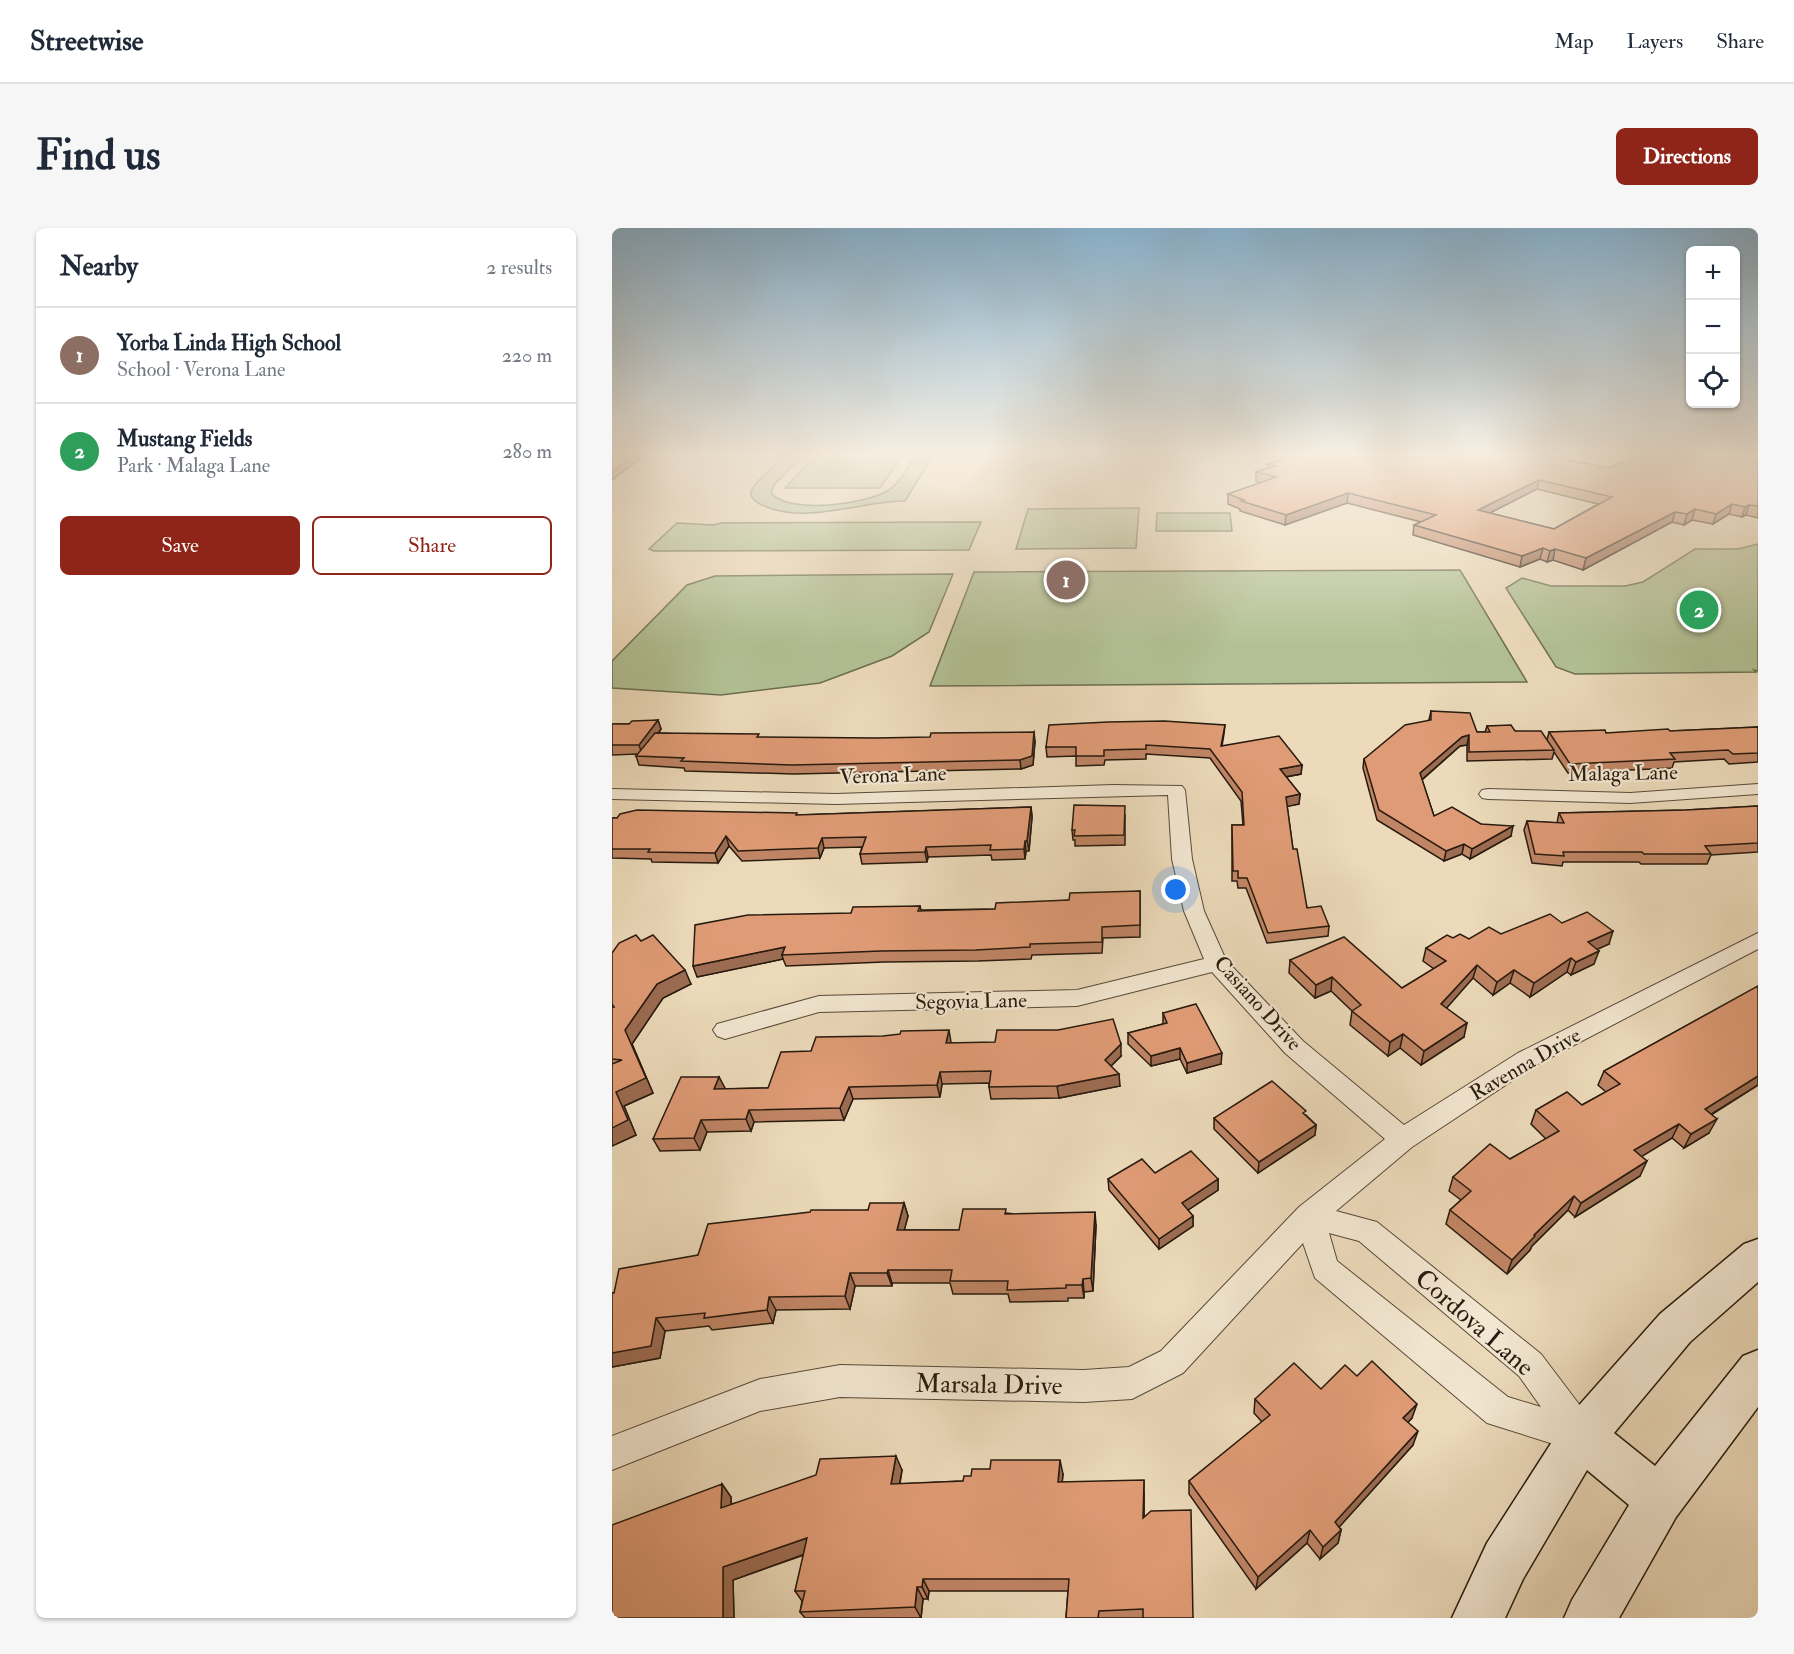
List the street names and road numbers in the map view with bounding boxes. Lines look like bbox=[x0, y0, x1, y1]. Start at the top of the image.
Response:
street label: Malaga Lane bbox=[1568, 759, 1678, 788]
street label: Verona Lane bbox=[839, 760, 947, 791]
street label: Casiano Drive bbox=[1208, 950, 1308, 1057]
street label: Segovia Lane bbox=[915, 987, 1027, 1016]
street label: Ravenna Drive bbox=[1465, 1022, 1586, 1107]
street label: Cordova Lane bbox=[1408, 1262, 1541, 1383]
street label: Marsala Drive bbox=[915, 1368, 1063, 1402]

